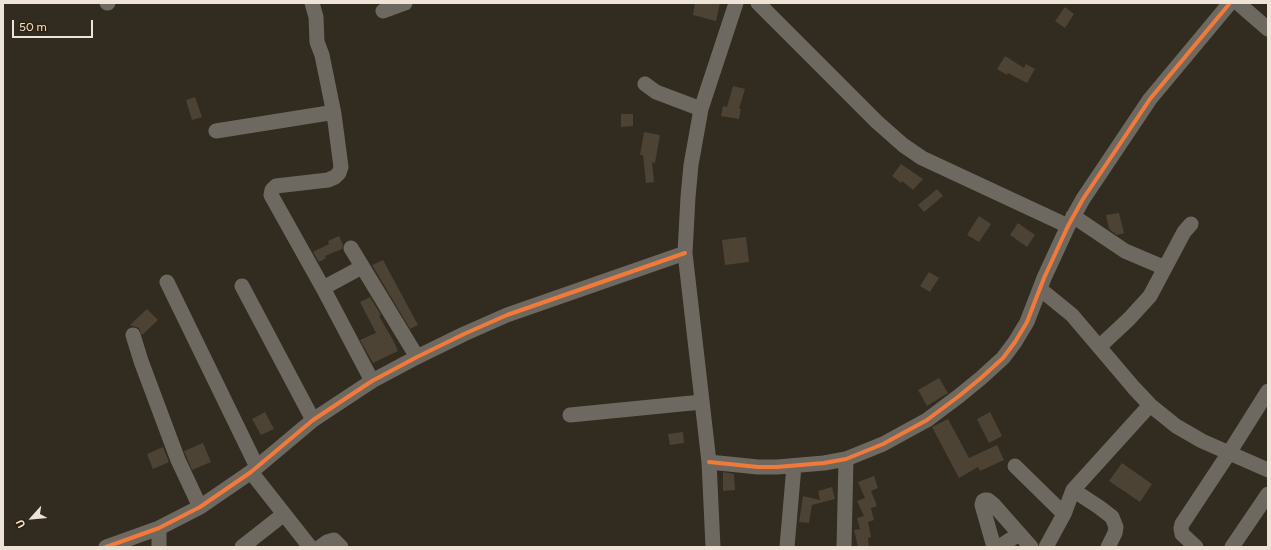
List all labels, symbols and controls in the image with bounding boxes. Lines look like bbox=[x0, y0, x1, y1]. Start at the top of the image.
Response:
scale bar bbox=[14, 12, 95, 38]
text: 50 m bbox=[19, 20, 47, 34]
north arrow bbox=[12, 498, 52, 538]
text: U bbox=[13, 517, 28, 530]

